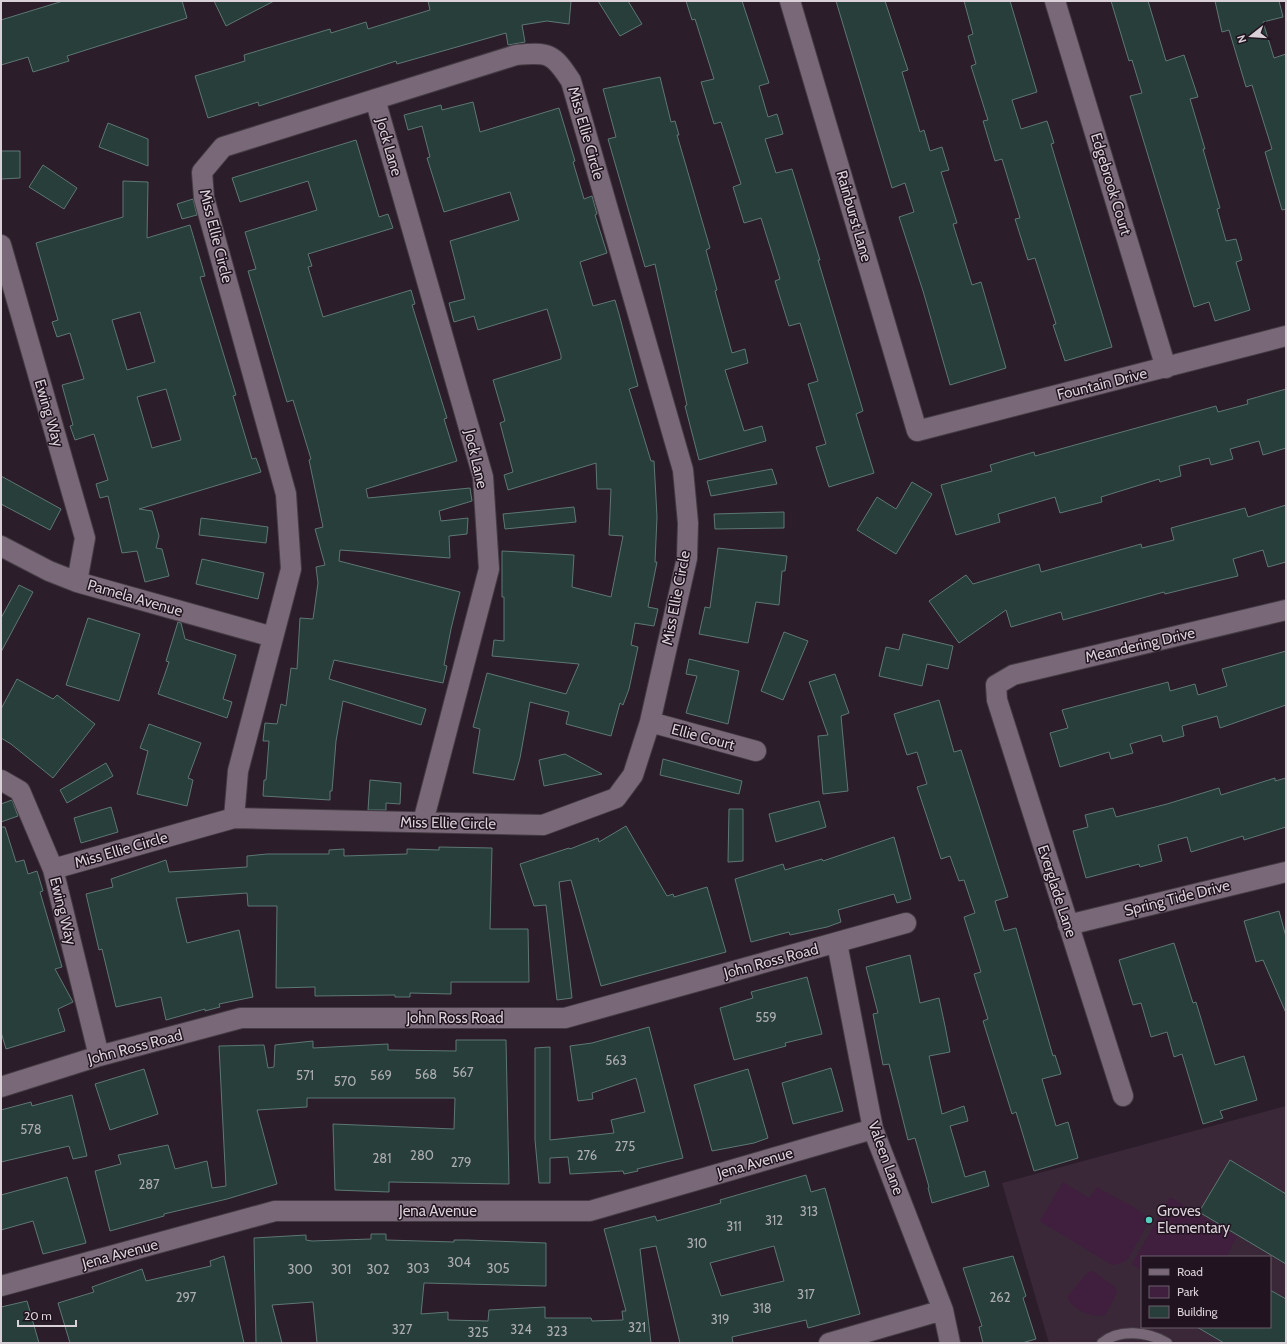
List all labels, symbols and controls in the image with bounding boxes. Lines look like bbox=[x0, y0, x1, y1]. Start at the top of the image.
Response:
north arrow bbox=[1231, 16, 1271, 56]
text: N bbox=[1234, 33, 1249, 45]
street label: Miss Ellie Circle bbox=[564, 84, 608, 182]
street label: Jock Lane bbox=[372, 115, 406, 178]
street label: Edgebrook Court bbox=[1087, 131, 1135, 237]
street label: Rainburst Lane bbox=[832, 168, 876, 264]
street label: Miss Ellie Circle bbox=[196, 187, 236, 285]
street label: Fountain Drive bbox=[1055, 364, 1149, 404]
street label: Ewing Way bbox=[31, 377, 67, 449]
street label: Jock Lane bbox=[460, 427, 492, 490]
street label: Miss Ellie Circle bbox=[658, 549, 694, 647]
street label: Pamela Avenue bbox=[85, 576, 185, 620]
street label: Meandering Drive bbox=[1083, 624, 1197, 666]
street label: Ellie Court bbox=[669, 720, 737, 754]
street label: Miss Ellie Circle bbox=[400, 813, 496, 833]
street label: Miss Ellie Circle bbox=[72, 828, 170, 872]
street label: Everglade Lane bbox=[1034, 843, 1080, 940]
street label: Ewing Way bbox=[46, 875, 80, 947]
street label: Spring Tide Drive bbox=[1122, 876, 1232, 920]
street label: John Ross Road bbox=[721, 940, 820, 983]
street label: John Ross Road bbox=[405, 1009, 504, 1027]
house number: 559 bbox=[755, 1009, 777, 1025]
street label: John Ross Road bbox=[85, 1026, 184, 1069]
house number: 563 bbox=[605, 1052, 627, 1068]
house number: 567 bbox=[453, 1064, 474, 1080]
house number: 568 bbox=[415, 1066, 437, 1082]
house number: 571 bbox=[296, 1067, 314, 1083]
house number: 569 bbox=[370, 1067, 392, 1083]
house number: 570 bbox=[334, 1073, 356, 1089]
street label: Valeen Lane bbox=[864, 1119, 908, 1198]
house number: 578 bbox=[20, 1121, 42, 1137]
house number: 275 bbox=[615, 1138, 635, 1154]
street label: Jena Avenue bbox=[714, 1144, 795, 1183]
house number: 280 bbox=[410, 1147, 434, 1163]
house number: 276 bbox=[577, 1147, 597, 1163]
house number: 281 bbox=[373, 1150, 391, 1166]
house number: 279 bbox=[451, 1154, 471, 1170]
house number: 287 bbox=[138, 1176, 160, 1192]
street label: Jena Avenue bbox=[398, 1202, 477, 1220]
place label: Groves Elementary bbox=[1157, 1202, 1231, 1237]
house number: 313 bbox=[800, 1203, 818, 1219]
house number: 312 bbox=[765, 1212, 783, 1228]
marker: Groves Elementary bbox=[1144, 1215, 1154, 1225]
house number: 311 bbox=[726, 1218, 742, 1234]
street label: Jena Avenue bbox=[79, 1235, 160, 1273]
house number: 310 bbox=[687, 1235, 707, 1251]
house number: 304 bbox=[447, 1254, 471, 1270]
legend bbox=[1141, 1256, 1271, 1328]
house number: 303 bbox=[406, 1260, 430, 1276]
house number: 305 bbox=[486, 1260, 510, 1276]
house number: 300 bbox=[287, 1261, 313, 1277]
house number: 301 bbox=[331, 1261, 351, 1277]
house number: 302 bbox=[367, 1261, 390, 1277]
text: Road bbox=[1177, 1264, 1203, 1279]
text: Park bbox=[1177, 1284, 1199, 1299]
house number: 317 bbox=[797, 1286, 815, 1302]
house number: 297 bbox=[176, 1289, 197, 1305]
house number: 262 bbox=[989, 1289, 1011, 1305]
house number: 318 bbox=[752, 1300, 772, 1316]
scale bar bbox=[18, 1302, 76, 1328]
text: Building bbox=[1177, 1304, 1219, 1319]
text: 20 m bbox=[24, 1308, 52, 1323]
house number: 319 bbox=[711, 1311, 729, 1327]
house number: 321 bbox=[628, 1319, 646, 1335]
house number: 327 bbox=[392, 1321, 413, 1337]
house number: 324 bbox=[510, 1321, 532, 1337]
house number: 323 bbox=[547, 1323, 567, 1339]
house number: 325 bbox=[468, 1324, 488, 1340]

